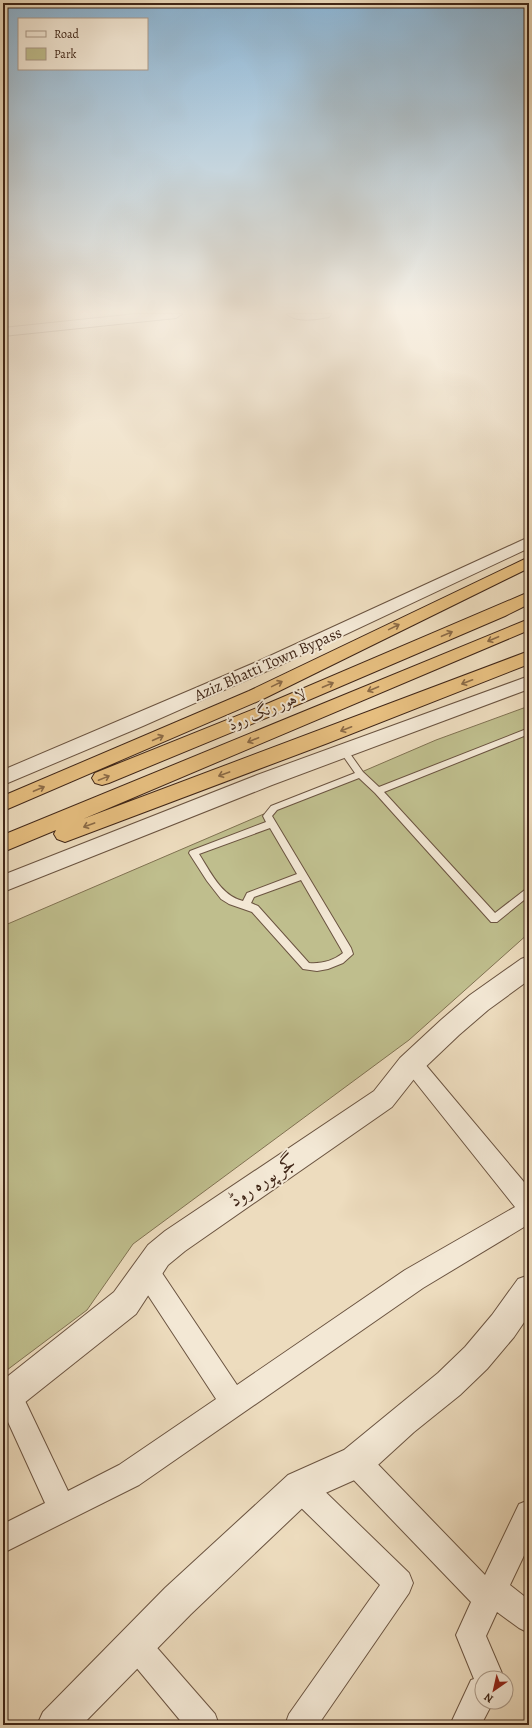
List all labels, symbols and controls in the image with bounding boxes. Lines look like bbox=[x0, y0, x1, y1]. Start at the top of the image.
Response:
legend bbox=[18, 18, 148, 70]
text: Road bbox=[54, 26, 80, 42]
text: Park bbox=[54, 46, 77, 62]
street label: Aziz Bhatti Town Bypass bbox=[190, 622, 345, 707]
one-way arrow bbox=[387, 623, 399, 630]
one-way arrow bbox=[441, 630, 453, 637]
one-way arrow bbox=[488, 636, 500, 644]
one-way arrow bbox=[461, 678, 473, 686]
one-way arrow bbox=[271, 680, 283, 687]
one-way arrow bbox=[321, 681, 333, 688]
street label: لاہور رنگ روڈ bbox=[224, 684, 310, 736]
one-way arrow bbox=[368, 686, 380, 694]
one-way arrow bbox=[340, 725, 352, 733]
one-way arrow bbox=[152, 733, 164, 741]
one-way arrow bbox=[248, 736, 260, 744]
one-way arrow bbox=[218, 771, 230, 779]
one-way arrow bbox=[97, 773, 109, 781]
one-way arrow bbox=[33, 785, 45, 792]
one-way arrow bbox=[83, 821, 95, 829]
street label: گجر پورہ روڈ bbox=[223, 1148, 302, 1213]
north arrow bbox=[474, 1670, 514, 1710]
text: N bbox=[481, 1689, 496, 1706]

